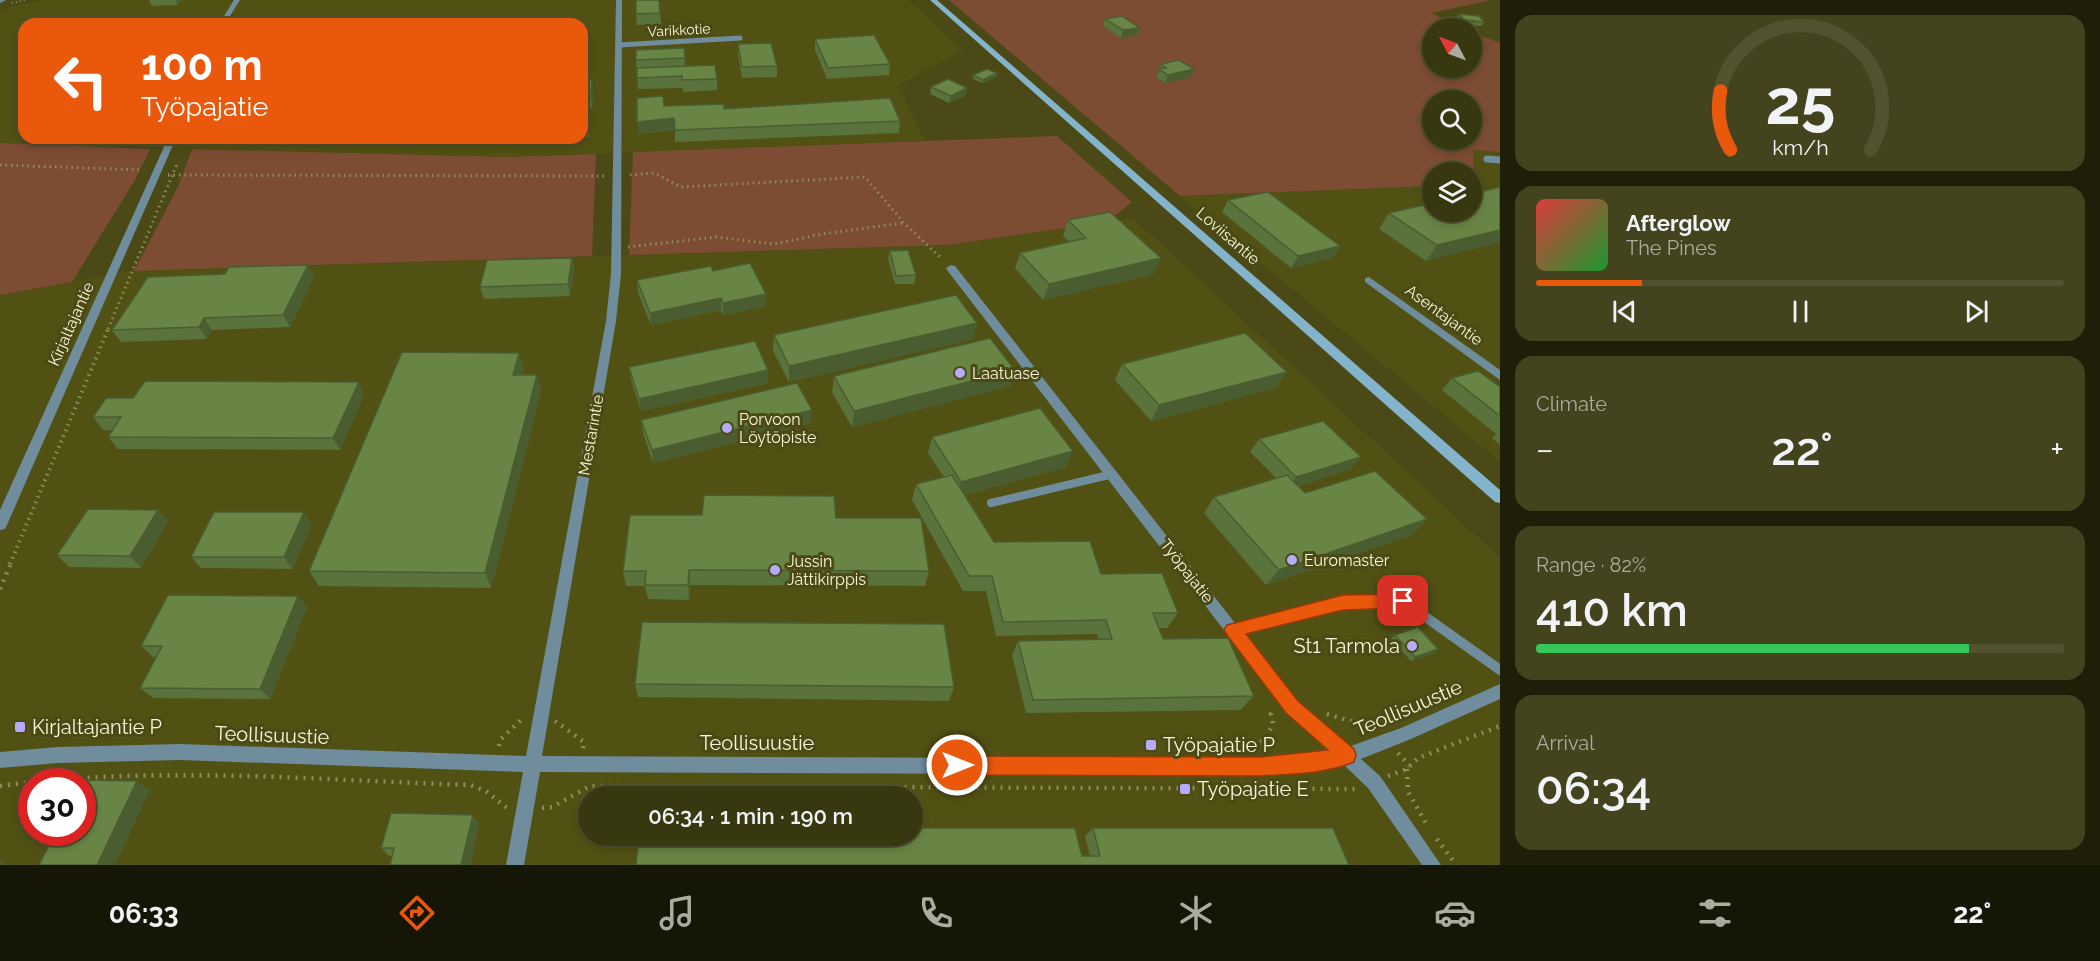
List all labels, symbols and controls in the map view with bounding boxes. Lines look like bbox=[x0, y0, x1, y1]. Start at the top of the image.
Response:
north arrow bbox=[1422, 18, 1482, 78]
map controls bbox=[1422, 18, 1482, 222]
street label: Varikkotie bbox=[647, 20, 711, 40]
text: 100 m bbox=[141, 41, 263, 90]
icon: left bbox=[42, 42, 120, 120]
text: 25 bbox=[1765, 65, 1835, 139]
button: search bbox=[1422, 90, 1482, 150]
text: Työpajatie bbox=[141, 91, 268, 122]
text: km/h bbox=[1772, 135, 1828, 160]
button: layers bbox=[1422, 162, 1482, 222]
street label: Loviisantie bbox=[1192, 203, 1264, 269]
text: Afterglow bbox=[1626, 210, 1731, 236]
text: The Pines bbox=[1626, 236, 1717, 260]
street label: Kirjaltajantie bbox=[44, 279, 98, 369]
street label: Asentajantie bbox=[1402, 281, 1486, 349]
icon: previous bbox=[1608, 295, 1641, 328]
icon: pause bbox=[1784, 295, 1817, 328]
icon: next bbox=[1960, 295, 1993, 328]
place label: Laatuase bbox=[972, 364, 1039, 383]
marker: Laatuase bbox=[953, 366, 967, 380]
text: Climate bbox=[1536, 392, 1607, 416]
street label: Mestarintie bbox=[575, 393, 607, 477]
place label: Porvoon Löytöpiste bbox=[739, 410, 816, 447]
marker: Porvoon Löytöpiste bbox=[720, 421, 734, 435]
text: 22° bbox=[1771, 423, 1833, 476]
text: − bbox=[1536, 430, 1554, 469]
text: + bbox=[2050, 430, 2064, 469]
street label: Työpajatie bbox=[1156, 535, 1218, 607]
place label: Euromaster bbox=[1304, 551, 1390, 570]
place label: Jussin Jättikirppis bbox=[787, 552, 866, 589]
marker: Euromaster bbox=[1285, 553, 1299, 567]
text: Range · 82% bbox=[1536, 553, 1646, 577]
marker: Jussin Jättikirppis bbox=[768, 563, 782, 577]
pin bbox=[1377, 575, 1428, 626]
icon: arrive bbox=[1386, 584, 1419, 617]
text: 410 km bbox=[1536, 584, 1688, 637]
place label: St1 Tarmola bbox=[1294, 634, 1400, 658]
marker: St1 Tarmola bbox=[1405, 639, 1419, 653]
street label: Teollisuustie bbox=[1351, 674, 1466, 741]
place label: Kirjaltajantie P bbox=[32, 715, 162, 739]
marker: Kirjaltajantie P bbox=[13, 720, 27, 734]
street label: Teollisuustie bbox=[214, 721, 330, 749]
street label: Teollisuustie bbox=[700, 731, 815, 755]
text: Arrival bbox=[1536, 731, 1595, 755]
position arrow bbox=[925, 733, 989, 797]
place label: Työpajatie P bbox=[1163, 733, 1275, 757]
marker: Työpajatie P bbox=[1144, 738, 1158, 752]
text: 06:34 bbox=[1536, 762, 1651, 815]
speed limit sign: 30 bbox=[18, 768, 96, 846]
place label: Työpajatie E bbox=[1197, 777, 1309, 801]
marker: Työpajatie E bbox=[1178, 782, 1192, 796]
text: 06:34 · 1 min · 190 m bbox=[648, 803, 853, 829]
icon: directions bbox=[396, 892, 438, 934]
icon: music bbox=[656, 892, 698, 934]
icon: phone bbox=[915, 892, 957, 934]
icon: climate bbox=[1175, 892, 1217, 934]
icon: car bbox=[1434, 892, 1476, 934]
icon: filters bbox=[1694, 892, 1736, 934]
text: 06:33 bbox=[109, 898, 179, 929]
text: 22° bbox=[1953, 898, 1991, 929]

